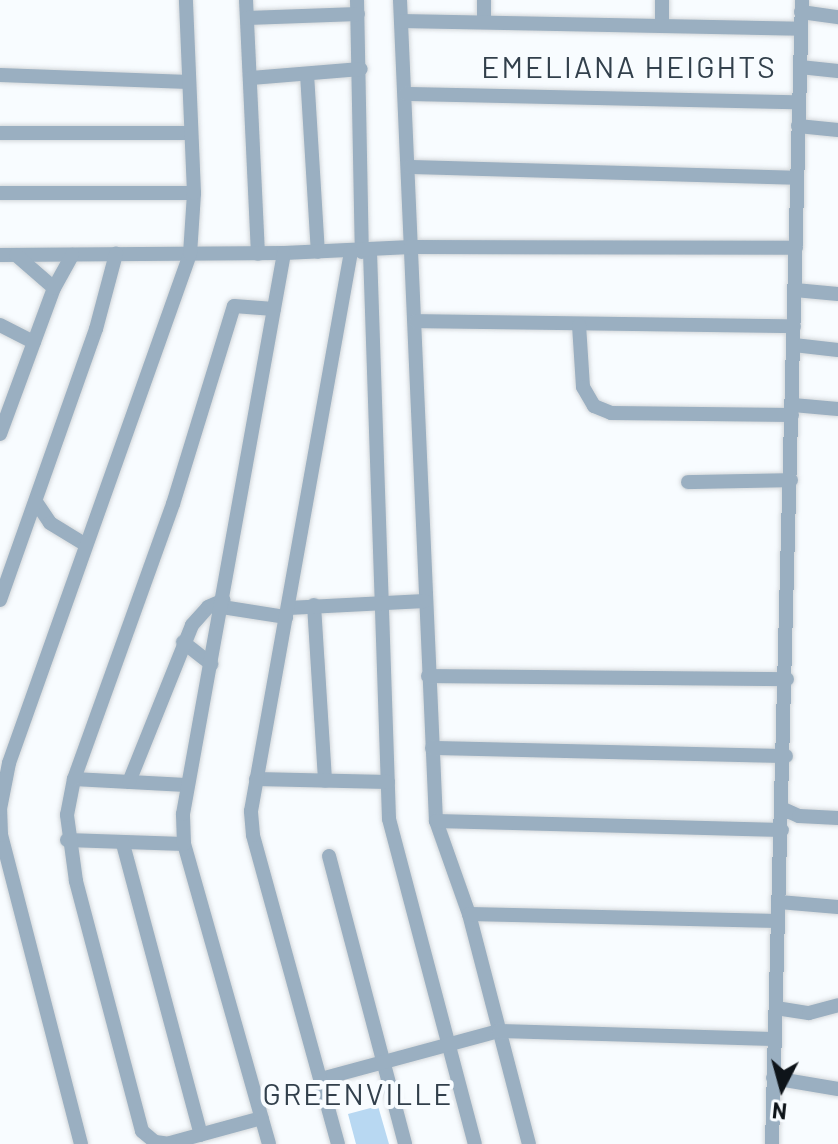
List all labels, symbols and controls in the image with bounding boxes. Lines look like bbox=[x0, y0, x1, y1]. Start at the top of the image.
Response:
district label: EMELIANA HEIGHTS bbox=[481, 48, 777, 84]
north arrow bbox=[742, 1048, 822, 1128]
district label: GREENVILLE bbox=[263, 1075, 453, 1111]
text: N bbox=[771, 1098, 788, 1126]

